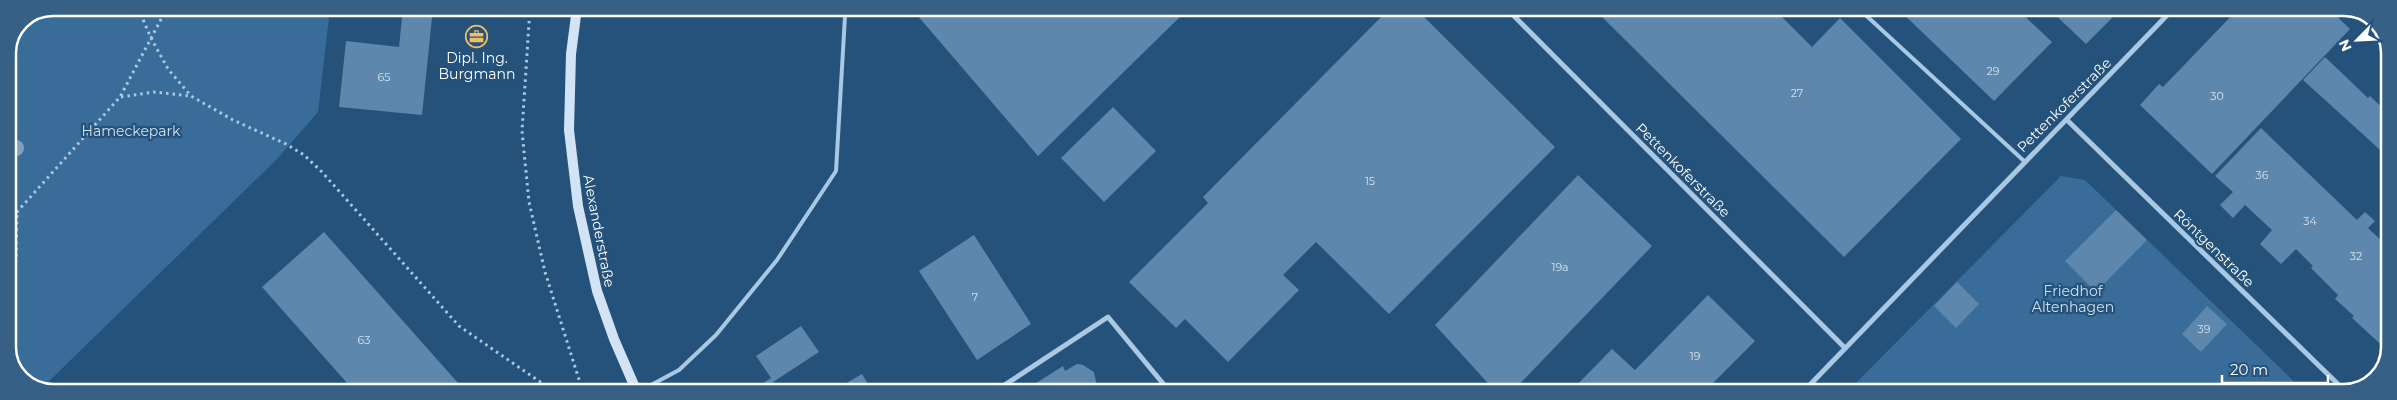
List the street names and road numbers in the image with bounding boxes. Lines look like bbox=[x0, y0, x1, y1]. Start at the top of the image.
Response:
street label: Pettenkoferstraße bbox=[2013, 54, 2115, 156]
street label: Pettenkoferstraße bbox=[1632, 119, 1734, 221]
street label: Alexanderstraße bbox=[579, 173, 619, 289]
street label: Röntgenstraße bbox=[2170, 205, 2258, 291]

